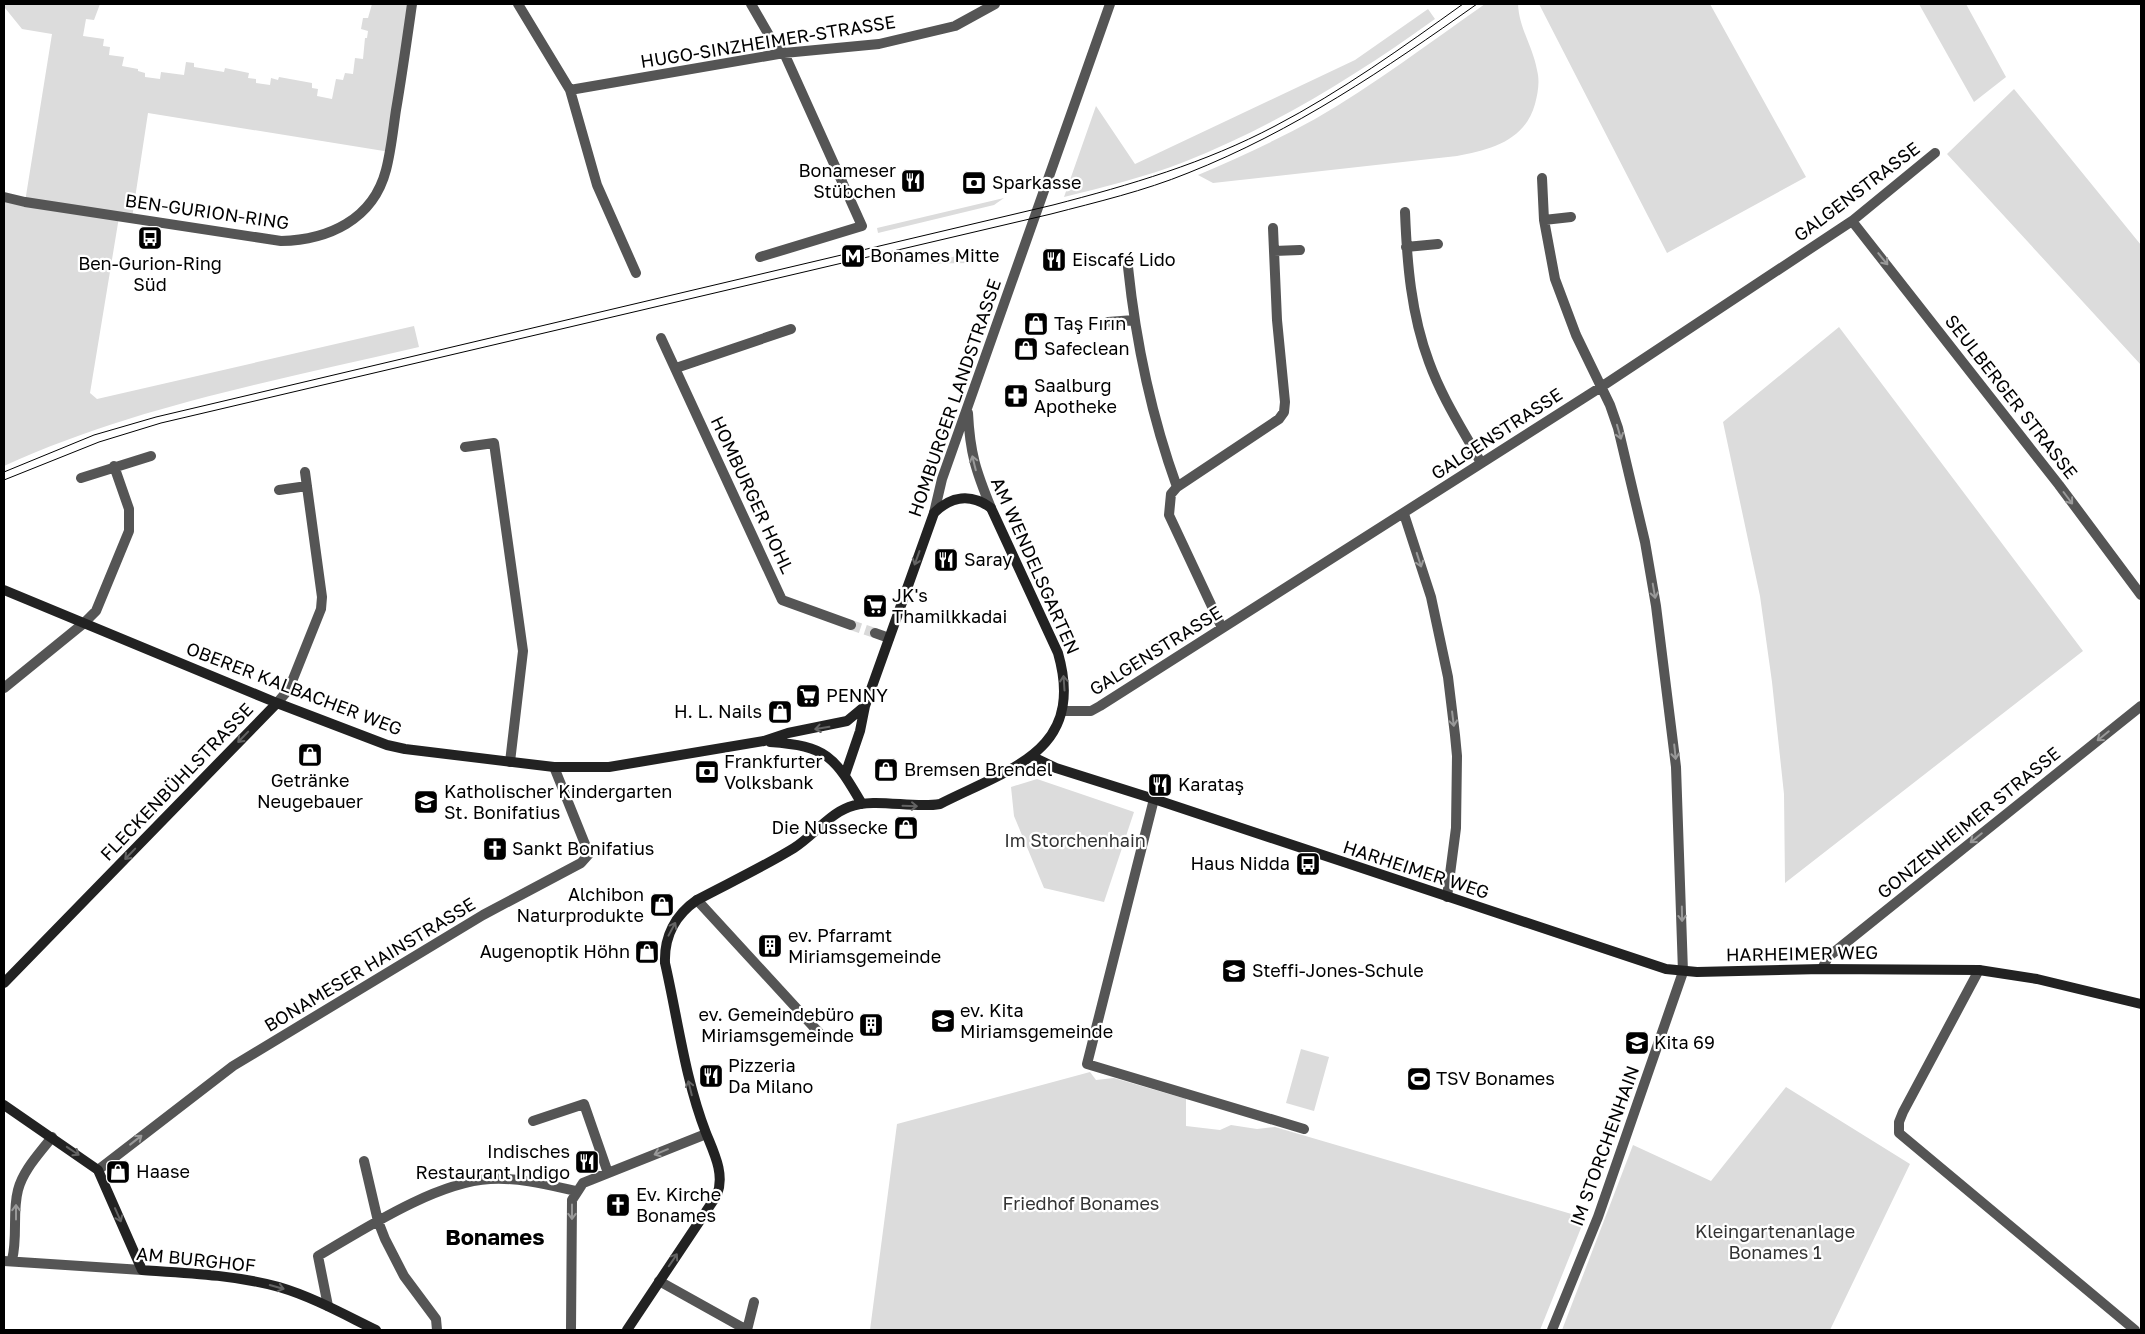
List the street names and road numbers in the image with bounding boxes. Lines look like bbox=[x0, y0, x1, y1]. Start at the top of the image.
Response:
street label: HUGO-SINZHEIMER-STRASSE bbox=[639, 10, 897, 72]
street label: GALGENSTRASSE bbox=[1789, 137, 1924, 246]
street label: BEN-GURION-RING bbox=[124, 189, 291, 233]
street label: HOMBURGER LANDSTRASSE bbox=[903, 276, 1005, 519]
street label: SEULBERGER STRASSE bbox=[1941, 310, 2083, 483]
street label: GALGENSTRASSE bbox=[1427, 383, 1566, 484]
street label: HOMBURGER HOHL bbox=[707, 412, 799, 577]
street label: AM WENDELSGARTEN bbox=[987, 474, 1085, 657]
street label: GALGENSTRASSE bbox=[1085, 601, 1226, 700]
street label: OBERER KALBACHER WEG bbox=[183, 637, 405, 739]
street label: FLECKENBÜHLSTRASSE bbox=[95, 698, 257, 865]
street label: GONZENHEIMER STRASSE bbox=[1872, 742, 2064, 903]
street label: HARHEIMER WEG bbox=[1340, 835, 1492, 903]
street label: BONAMESER HAINSTRASSE bbox=[260, 892, 479, 1036]
street label: HARHEIMER WEG bbox=[1726, 941, 1878, 965]
street label: IM STORCHENHAIN bbox=[1565, 1062, 1643, 1229]
street label: AM BURGHOF bbox=[135, 1242, 257, 1276]

